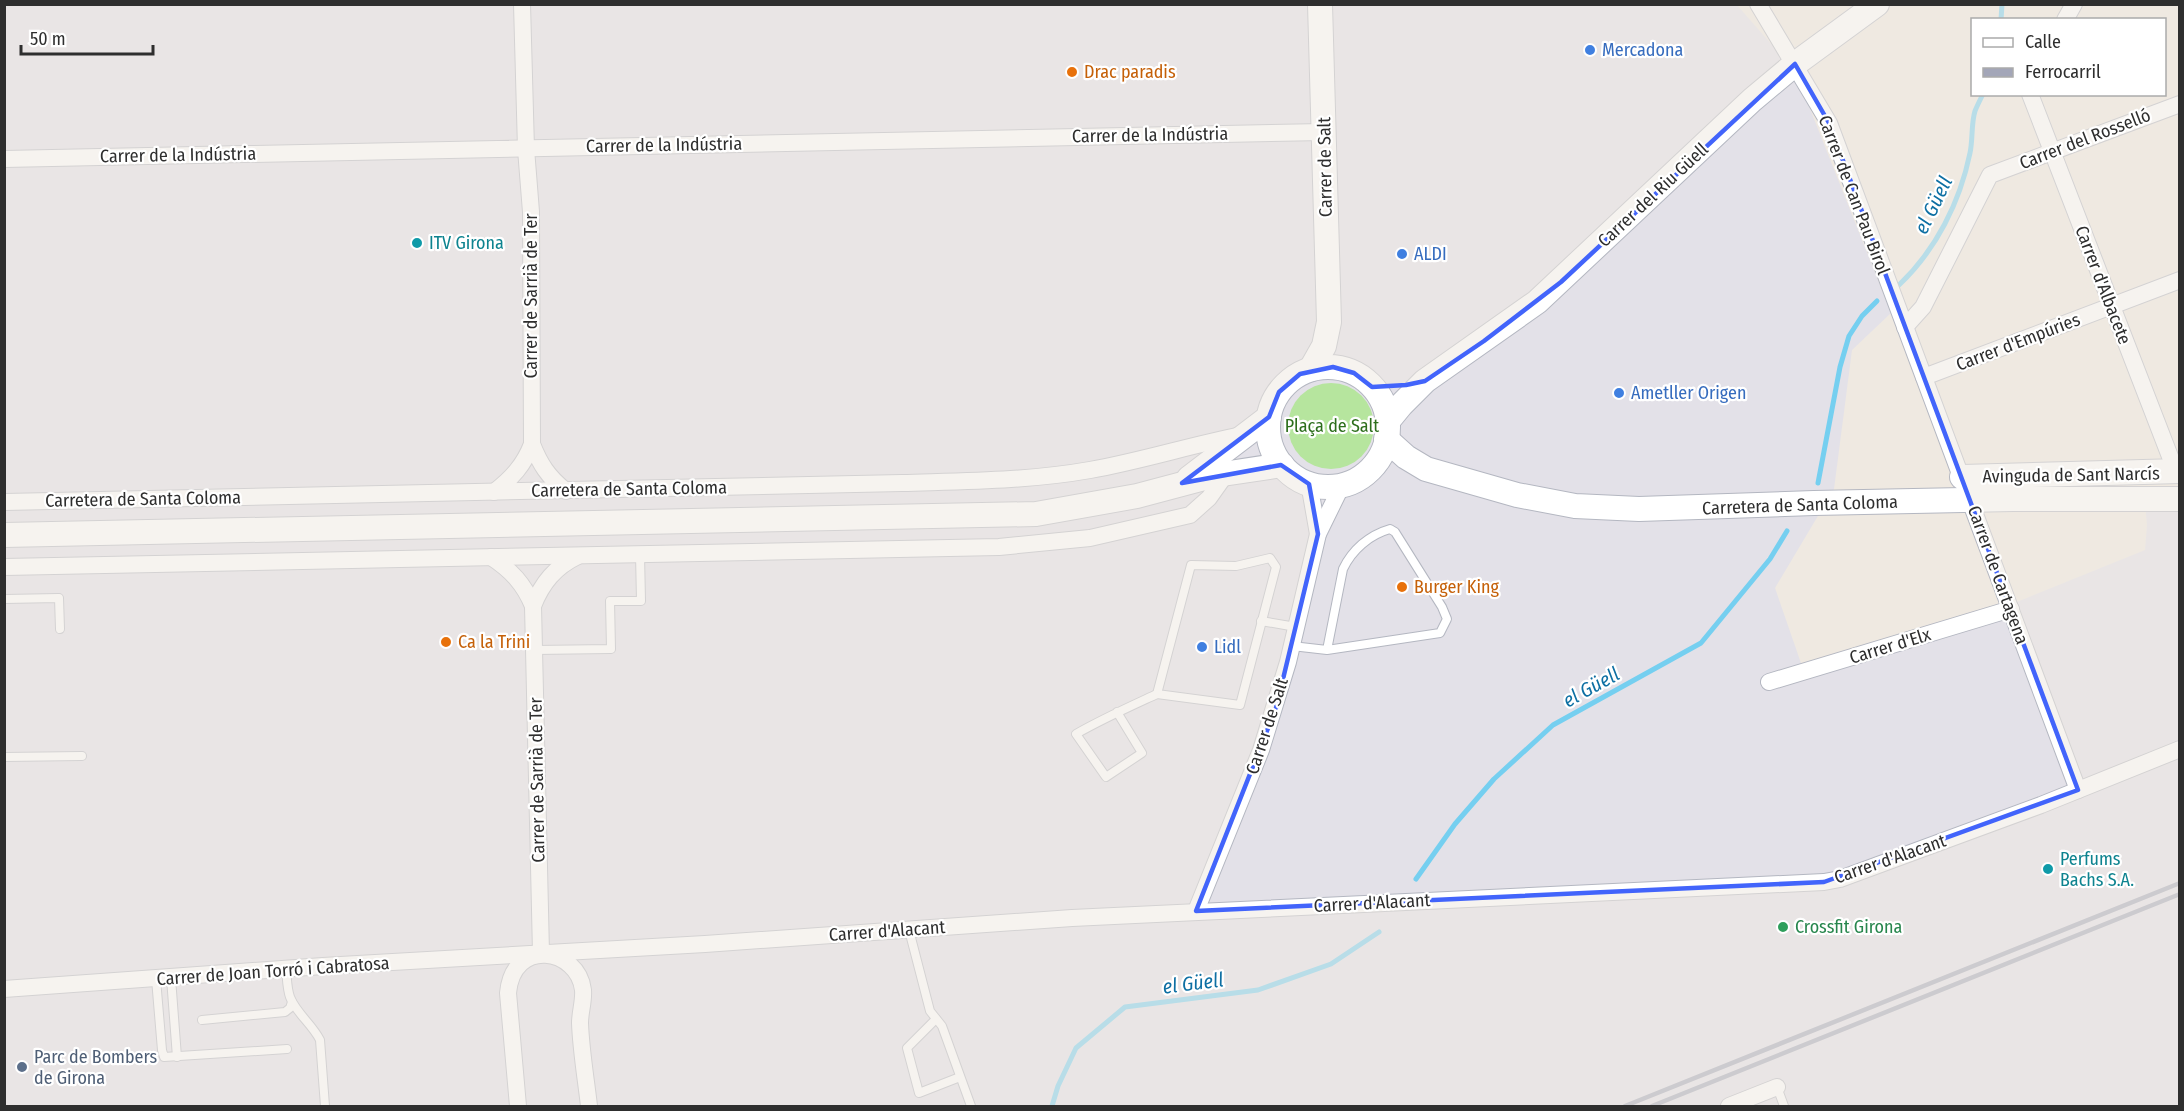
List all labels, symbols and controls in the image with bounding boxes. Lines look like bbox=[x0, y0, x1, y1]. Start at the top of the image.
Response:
scale bar bbox=[21, 18, 153, 56]
legend bbox=[1971, 18, 2166, 96]
text: 50 m bbox=[30, 28, 66, 50]
text: Calle bbox=[2025, 31, 2061, 53]
place label: Mercadona bbox=[1602, 39, 1683, 61]
marker: Mercadona bbox=[1583, 43, 1597, 57]
place label: Drac paradis bbox=[1084, 61, 1176, 83]
text: Ferrocarril bbox=[2025, 61, 2101, 83]
marker: Drac paradis bbox=[1065, 65, 1079, 79]
street label: Carrer del Rosselló bbox=[2016, 104, 2154, 174]
street label: Carrer de Can Pau Birol bbox=[1813, 112, 1895, 278]
street label: Carrer de Salt bbox=[1313, 117, 1337, 217]
street label: Carrer de la Indústria bbox=[1072, 123, 1228, 147]
street label: Carrer de la Indústria bbox=[586, 133, 742, 157]
street label: Carrer del Riu Güell bbox=[1593, 138, 1713, 252]
street label: Carrer de la Indústria bbox=[100, 143, 256, 167]
water label: el Güell bbox=[1909, 172, 1957, 238]
street label: Carrer de Sarrià de Ter bbox=[520, 213, 542, 379]
street label: Carrer d'Albacete bbox=[2070, 223, 2136, 347]
place label: ITV Girona bbox=[429, 232, 504, 254]
marker: ITV Girona bbox=[410, 236, 424, 250]
place label: ALDI bbox=[1414, 243, 1447, 265]
marker: ALDI bbox=[1395, 247, 1409, 261]
street label: Carrer d'Empúries bbox=[1953, 308, 2083, 376]
place label: Ametller Origen bbox=[1631, 382, 1746, 404]
marker: Ametller Origen bbox=[1612, 386, 1626, 400]
park label: Plaça de Salt bbox=[1285, 415, 1379, 437]
street label: Avinguda de Sant Narcís bbox=[1982, 462, 2160, 488]
street label: Carretera de Santa Coloma bbox=[531, 476, 727, 502]
street label: Carretera de Santa Coloma bbox=[45, 486, 241, 512]
street label: Carretera de Santa Coloma bbox=[1702, 491, 1898, 519]
street label: Carrer de Cartagena bbox=[1963, 503, 2033, 647]
place label: Burger King bbox=[1414, 576, 1499, 598]
marker: Burger King bbox=[1395, 580, 1409, 594]
street label: Carrer d'Elx bbox=[1847, 623, 1933, 669]
place label: Ca la Trini bbox=[458, 631, 530, 653]
marker: Ca la Trini bbox=[439, 635, 453, 649]
place label: Lidl bbox=[1214, 636, 1241, 658]
marker: Lidl bbox=[1195, 640, 1209, 654]
water label: el Güell bbox=[1558, 662, 1624, 712]
street label: Carrer de Salt bbox=[1241, 675, 1293, 777]
street label: Carrer de Sarrià de Ter bbox=[525, 697, 549, 863]
street label: Carrer d'Alacant bbox=[1831, 830, 1949, 888]
place label: Perfums Bachs S.A. bbox=[2060, 848, 2134, 891]
marker: Perfums Bachs S.A. bbox=[2041, 862, 2055, 876]
street label: Carrer d'Alacant bbox=[1313, 889, 1431, 917]
street label: Carrer d'Alacant bbox=[828, 916, 946, 946]
place label: Crossfit Girona bbox=[1795, 916, 1902, 938]
marker: Crossfit Girona bbox=[1776, 920, 1790, 934]
street label: Carrer de Joan Torró i Cabratosa bbox=[156, 952, 390, 990]
water label: el Güell bbox=[1161, 967, 1225, 999]
place label: Parc de Bombers de Girona bbox=[34, 1046, 157, 1089]
marker: Parc de Bombers de Girona bbox=[15, 1060, 29, 1074]

